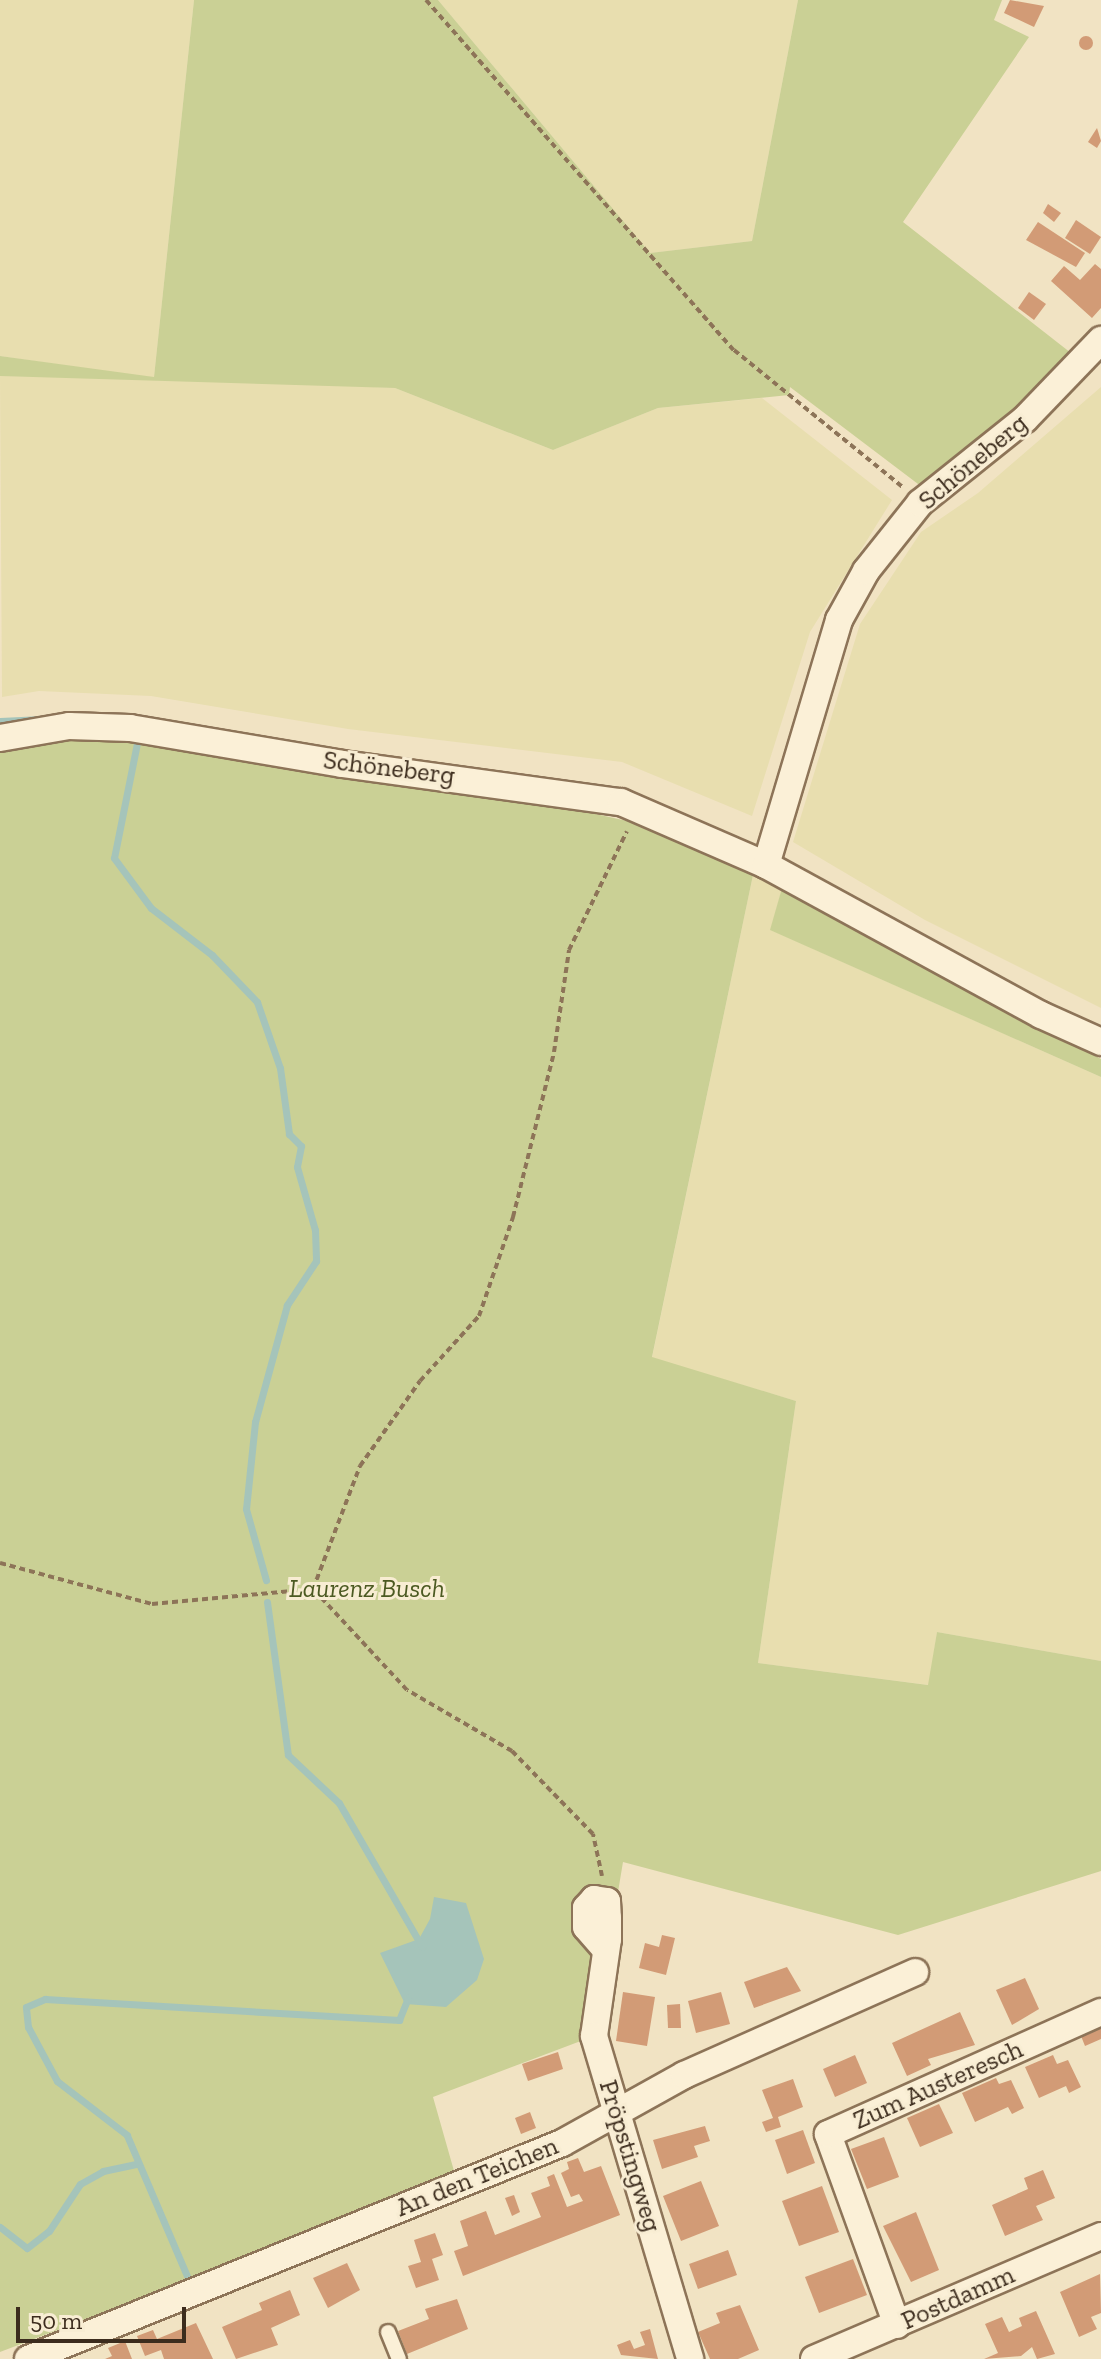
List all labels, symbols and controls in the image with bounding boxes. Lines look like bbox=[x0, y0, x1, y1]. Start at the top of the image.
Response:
street label: Schöneberg bbox=[912, 408, 1034, 516]
street label: Schöneberg bbox=[322, 744, 456, 792]
park label: Laurenz Busch bbox=[289, 1573, 445, 1605]
street label: Zum Austeresch bbox=[848, 2034, 1028, 2136]
street label: Pröpstingweg bbox=[592, 2076, 668, 2236]
street label: An den Teichen bbox=[391, 2130, 563, 2224]
street label: Postdamm bbox=[897, 2259, 1019, 2337]
scale bar bbox=[20, 2291, 190, 2341]
text: 50 m bbox=[30, 2306, 82, 2335]

